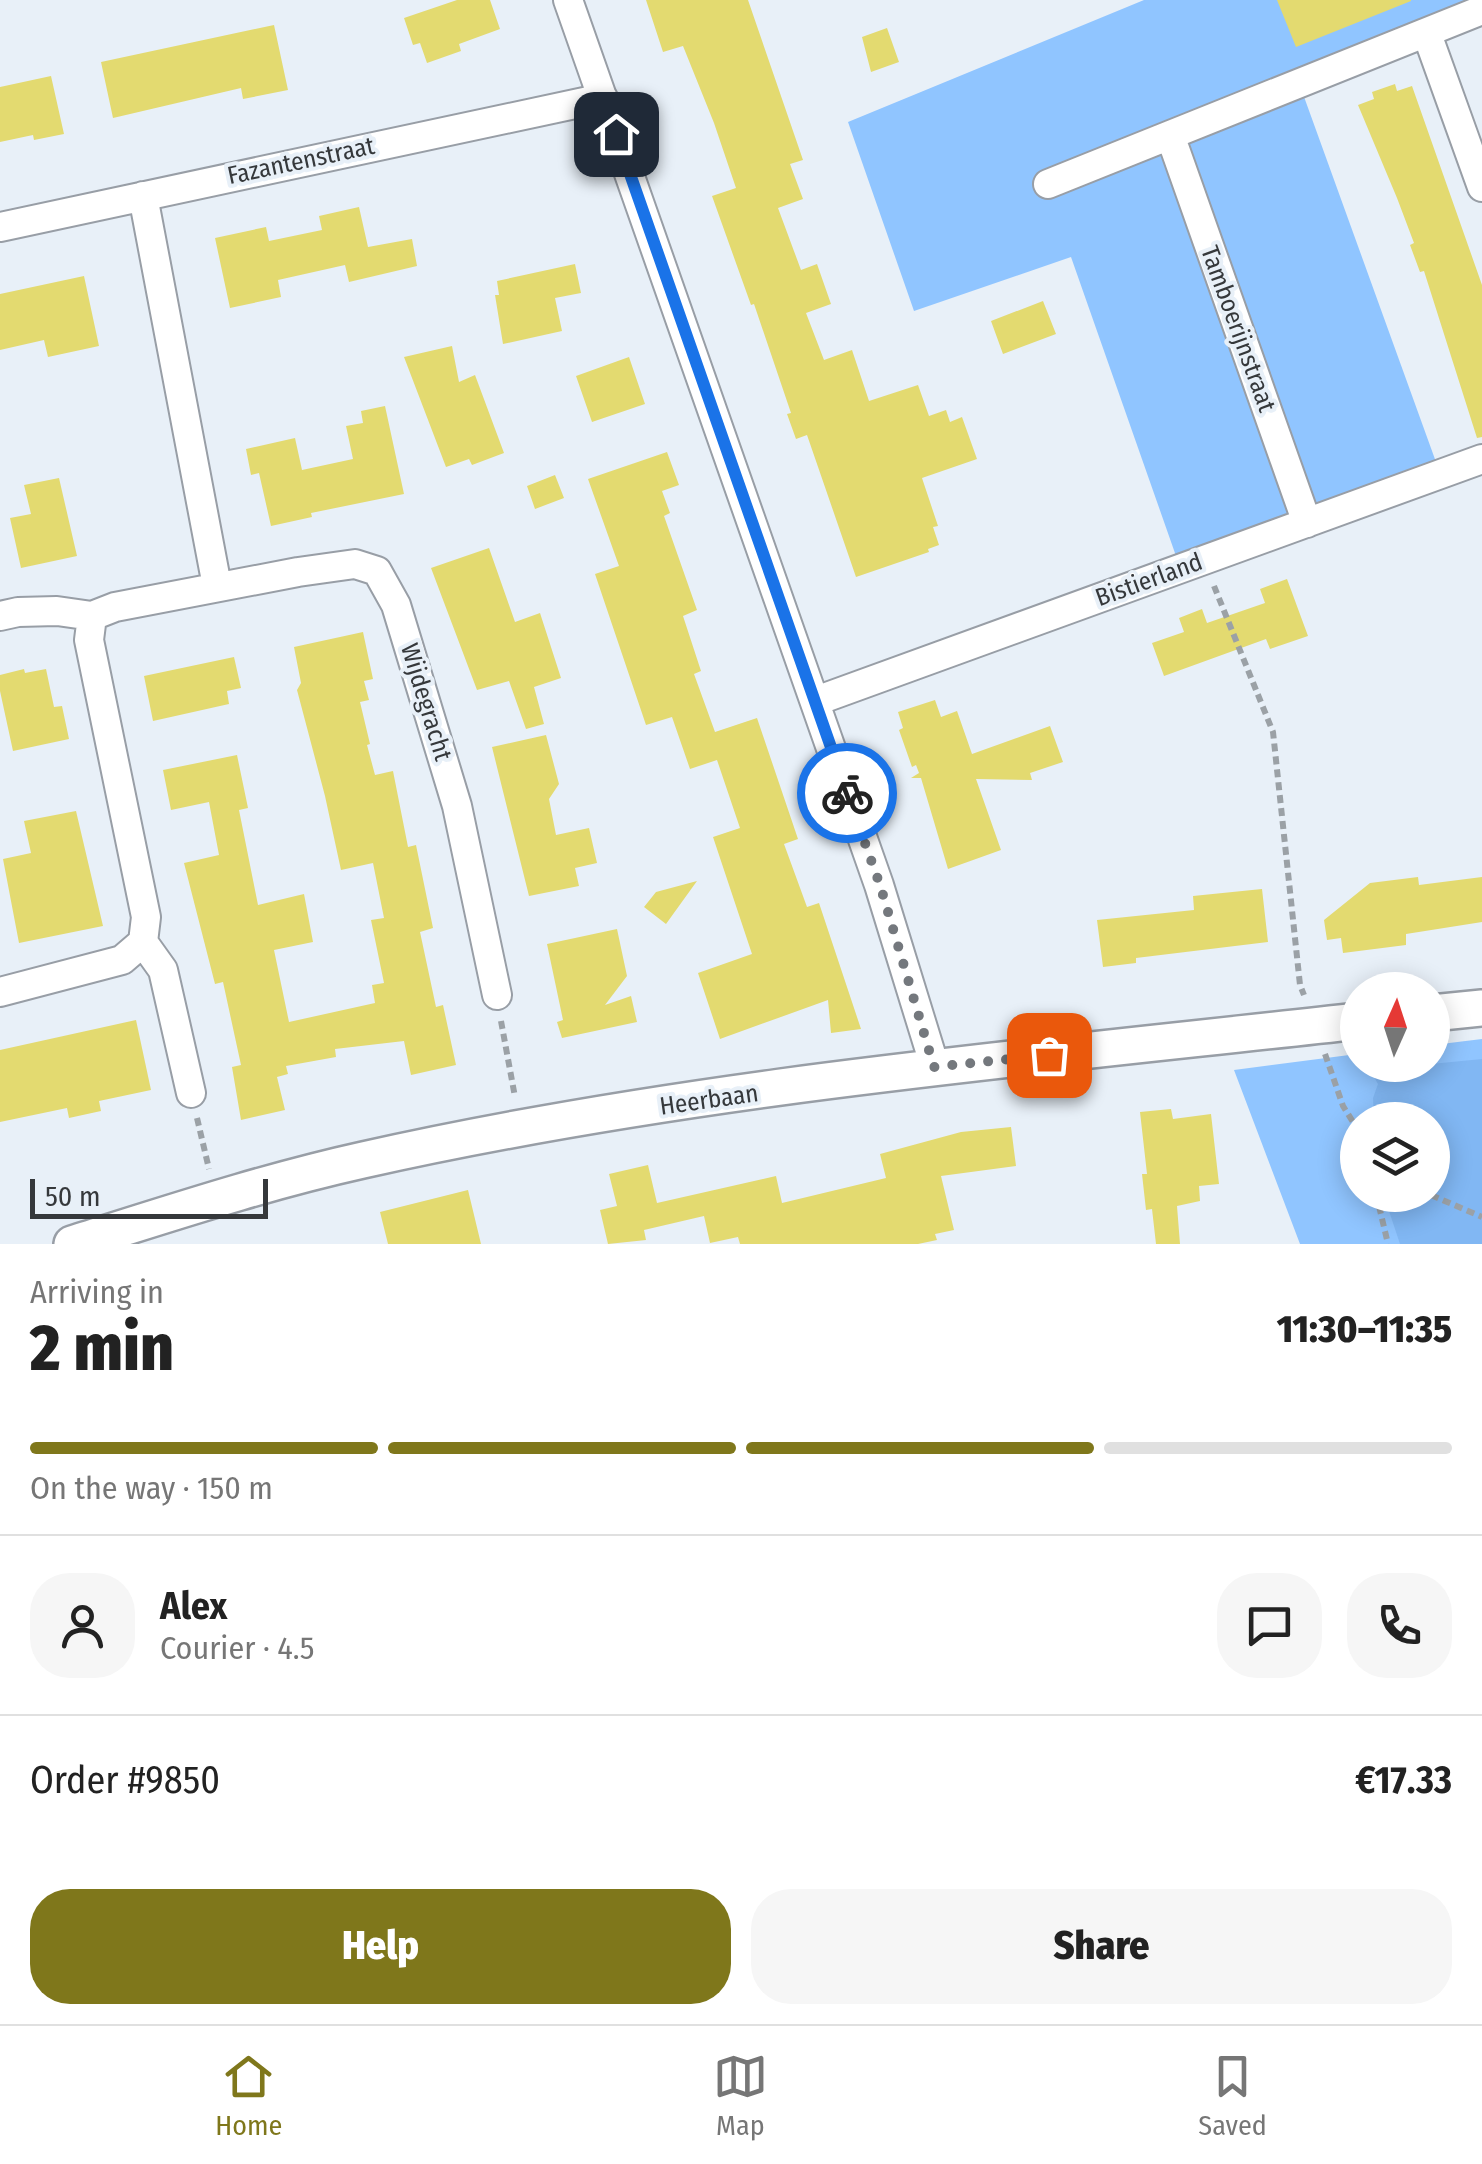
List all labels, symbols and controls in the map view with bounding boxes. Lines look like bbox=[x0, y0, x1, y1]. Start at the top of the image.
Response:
pin bbox=[574, 92, 659, 177]
icon: home bbox=[589, 107, 644, 162]
street label: Fazantenstraat bbox=[225, 131, 378, 191]
street label: Tamboerijnstraat bbox=[1194, 242, 1282, 417]
street label: Bistierland bbox=[1091, 547, 1207, 613]
street label: Wijdegracht bbox=[394, 640, 458, 765]
courier bbox=[797, 743, 897, 843]
icon: bike bbox=[820, 766, 875, 821]
north arrow bbox=[1340, 972, 1450, 1082]
map controls bbox=[1340, 972, 1450, 1212]
pin bbox=[1007, 1013, 1092, 1098]
icon: bag bbox=[1022, 1028, 1077, 1083]
street label: Heerbaan bbox=[658, 1078, 760, 1122]
button: layers bbox=[1340, 1102, 1450, 1212]
scale bar bbox=[30, 1174, 268, 1218]
text: 50 m bbox=[45, 1180, 101, 1213]
text: Arriving in bbox=[30, 1273, 164, 1311]
text: 11:30–11:35 bbox=[1277, 1306, 1452, 1352]
text: 2 min bbox=[30, 1309, 174, 1387]
text: On the way · 150 m bbox=[30, 1469, 273, 1507]
button: person bbox=[30, 1573, 135, 1678]
button: chat bbox=[1217, 1573, 1322, 1678]
button: phone bbox=[1347, 1573, 1452, 1678]
text: Alex bbox=[160, 1583, 227, 1629]
text: Courier · 4.5 bbox=[160, 1629, 315, 1667]
text: Order #9850 bbox=[30, 1757, 220, 1803]
text: €17.33 bbox=[1355, 1757, 1452, 1803]
button: Help bbox=[30, 1889, 731, 2004]
button: Share bbox=[751, 1889, 1452, 2004]
tab: Home bbox=[215, 2049, 282, 2142]
tab: Map bbox=[713, 2049, 768, 2142]
tab: Saved bbox=[1198, 2049, 1267, 2142]

